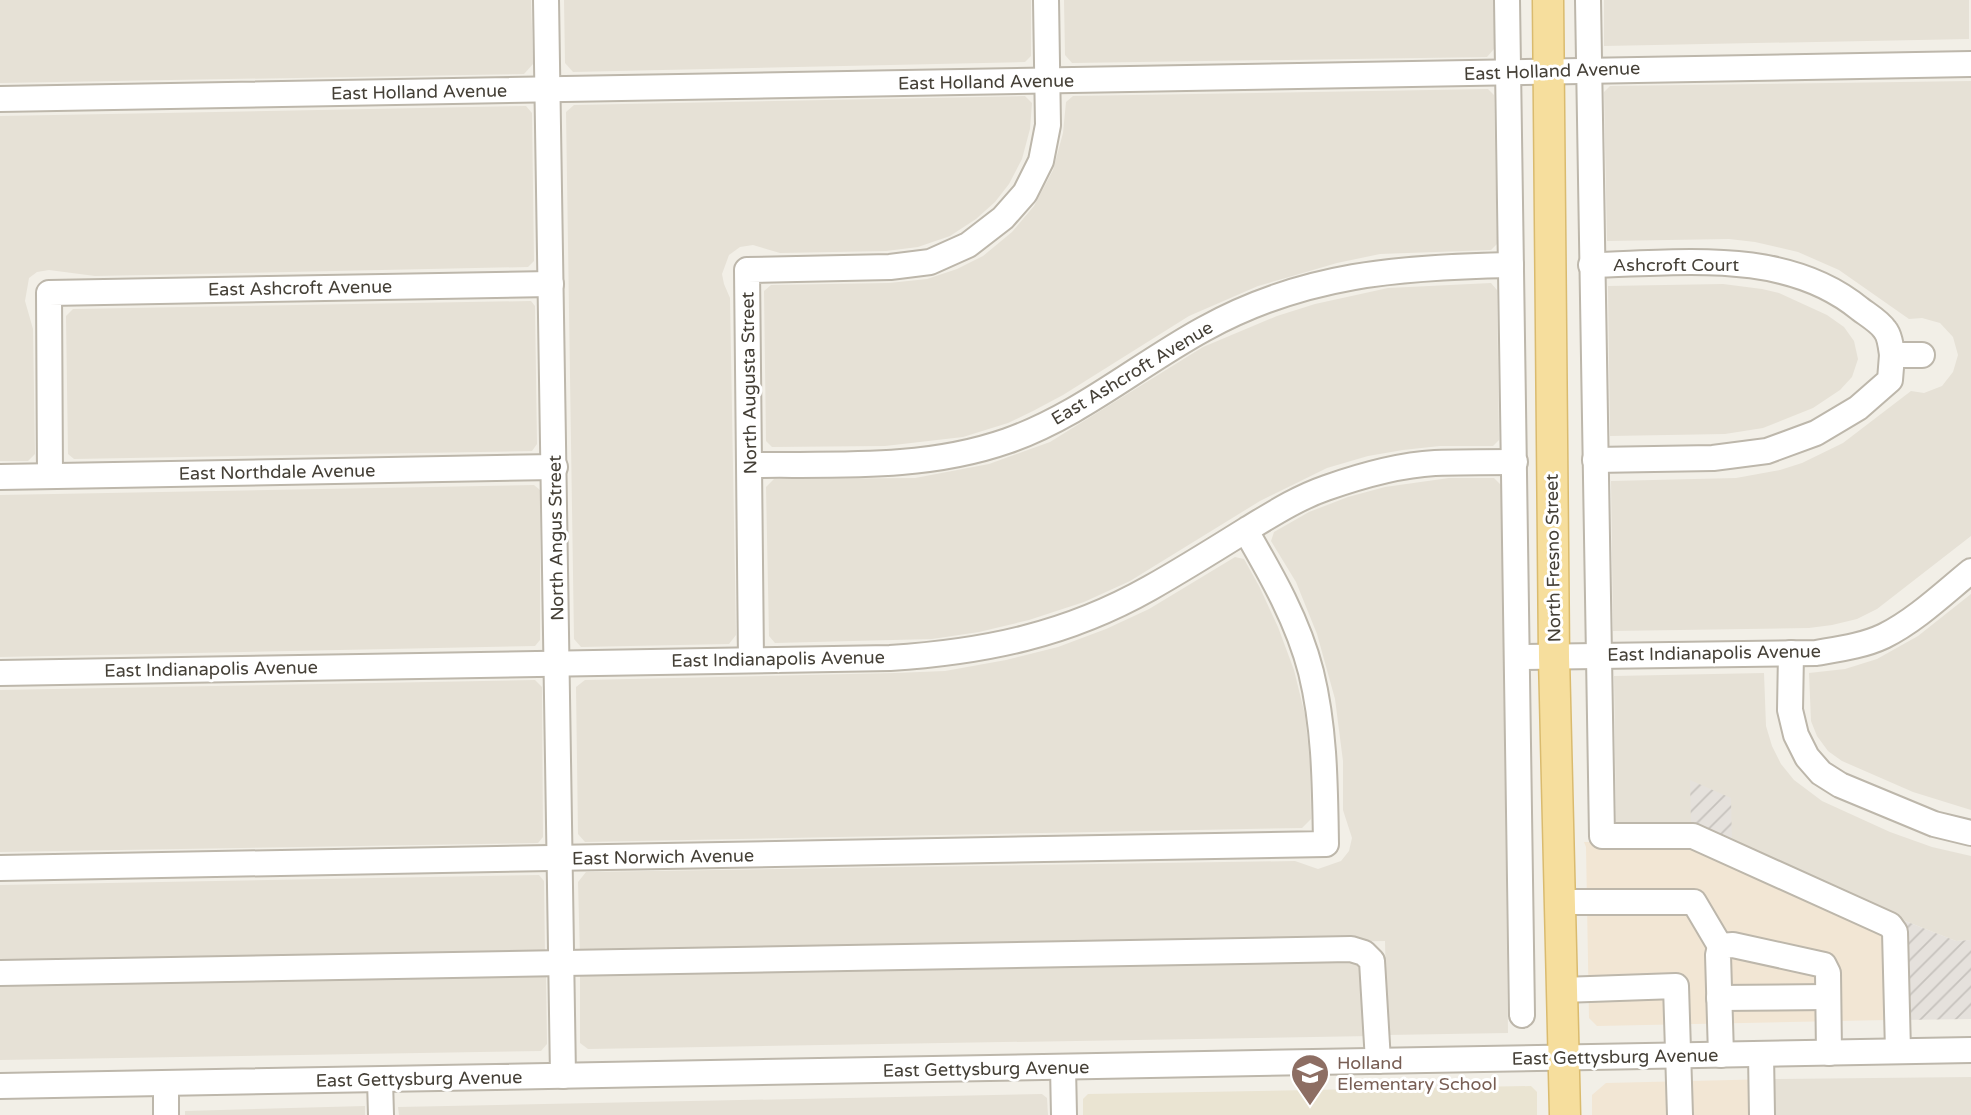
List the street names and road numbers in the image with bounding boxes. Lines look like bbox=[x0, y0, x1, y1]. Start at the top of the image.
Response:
street label: East Holland Avenue bbox=[1463, 57, 1641, 85]
street label: East Holland Avenue bbox=[898, 69, 1074, 95]
street label: East Holland Avenue bbox=[331, 79, 507, 105]
street label: Ashcroft Court bbox=[1613, 254, 1739, 276]
street label: East Ashcroft Avenue bbox=[208, 275, 392, 301]
street label: North Augusta Street bbox=[736, 291, 762, 475]
street label: East Ashcroft Avenue bbox=[1047, 316, 1217, 430]
street label: North Angus Street bbox=[544, 455, 568, 621]
street label: East Northdale Avenue bbox=[178, 459, 376, 485]
street label: North Fresno Street bbox=[1541, 473, 1565, 642]
street label: East Indianapolis Avenue bbox=[1607, 640, 1821, 666]
street label: East Indianapolis Avenue bbox=[671, 646, 885, 672]
street label: East Indianapolis Avenue bbox=[104, 656, 318, 682]
street label: East Norwich Avenue bbox=[572, 844, 754, 870]
street label: East Gettysburg Avenue bbox=[1511, 1044, 1719, 1070]
street label: East Gettysburg Avenue bbox=[882, 1056, 1090, 1082]
street label: East Gettysburg Avenue bbox=[315, 1066, 523, 1092]

